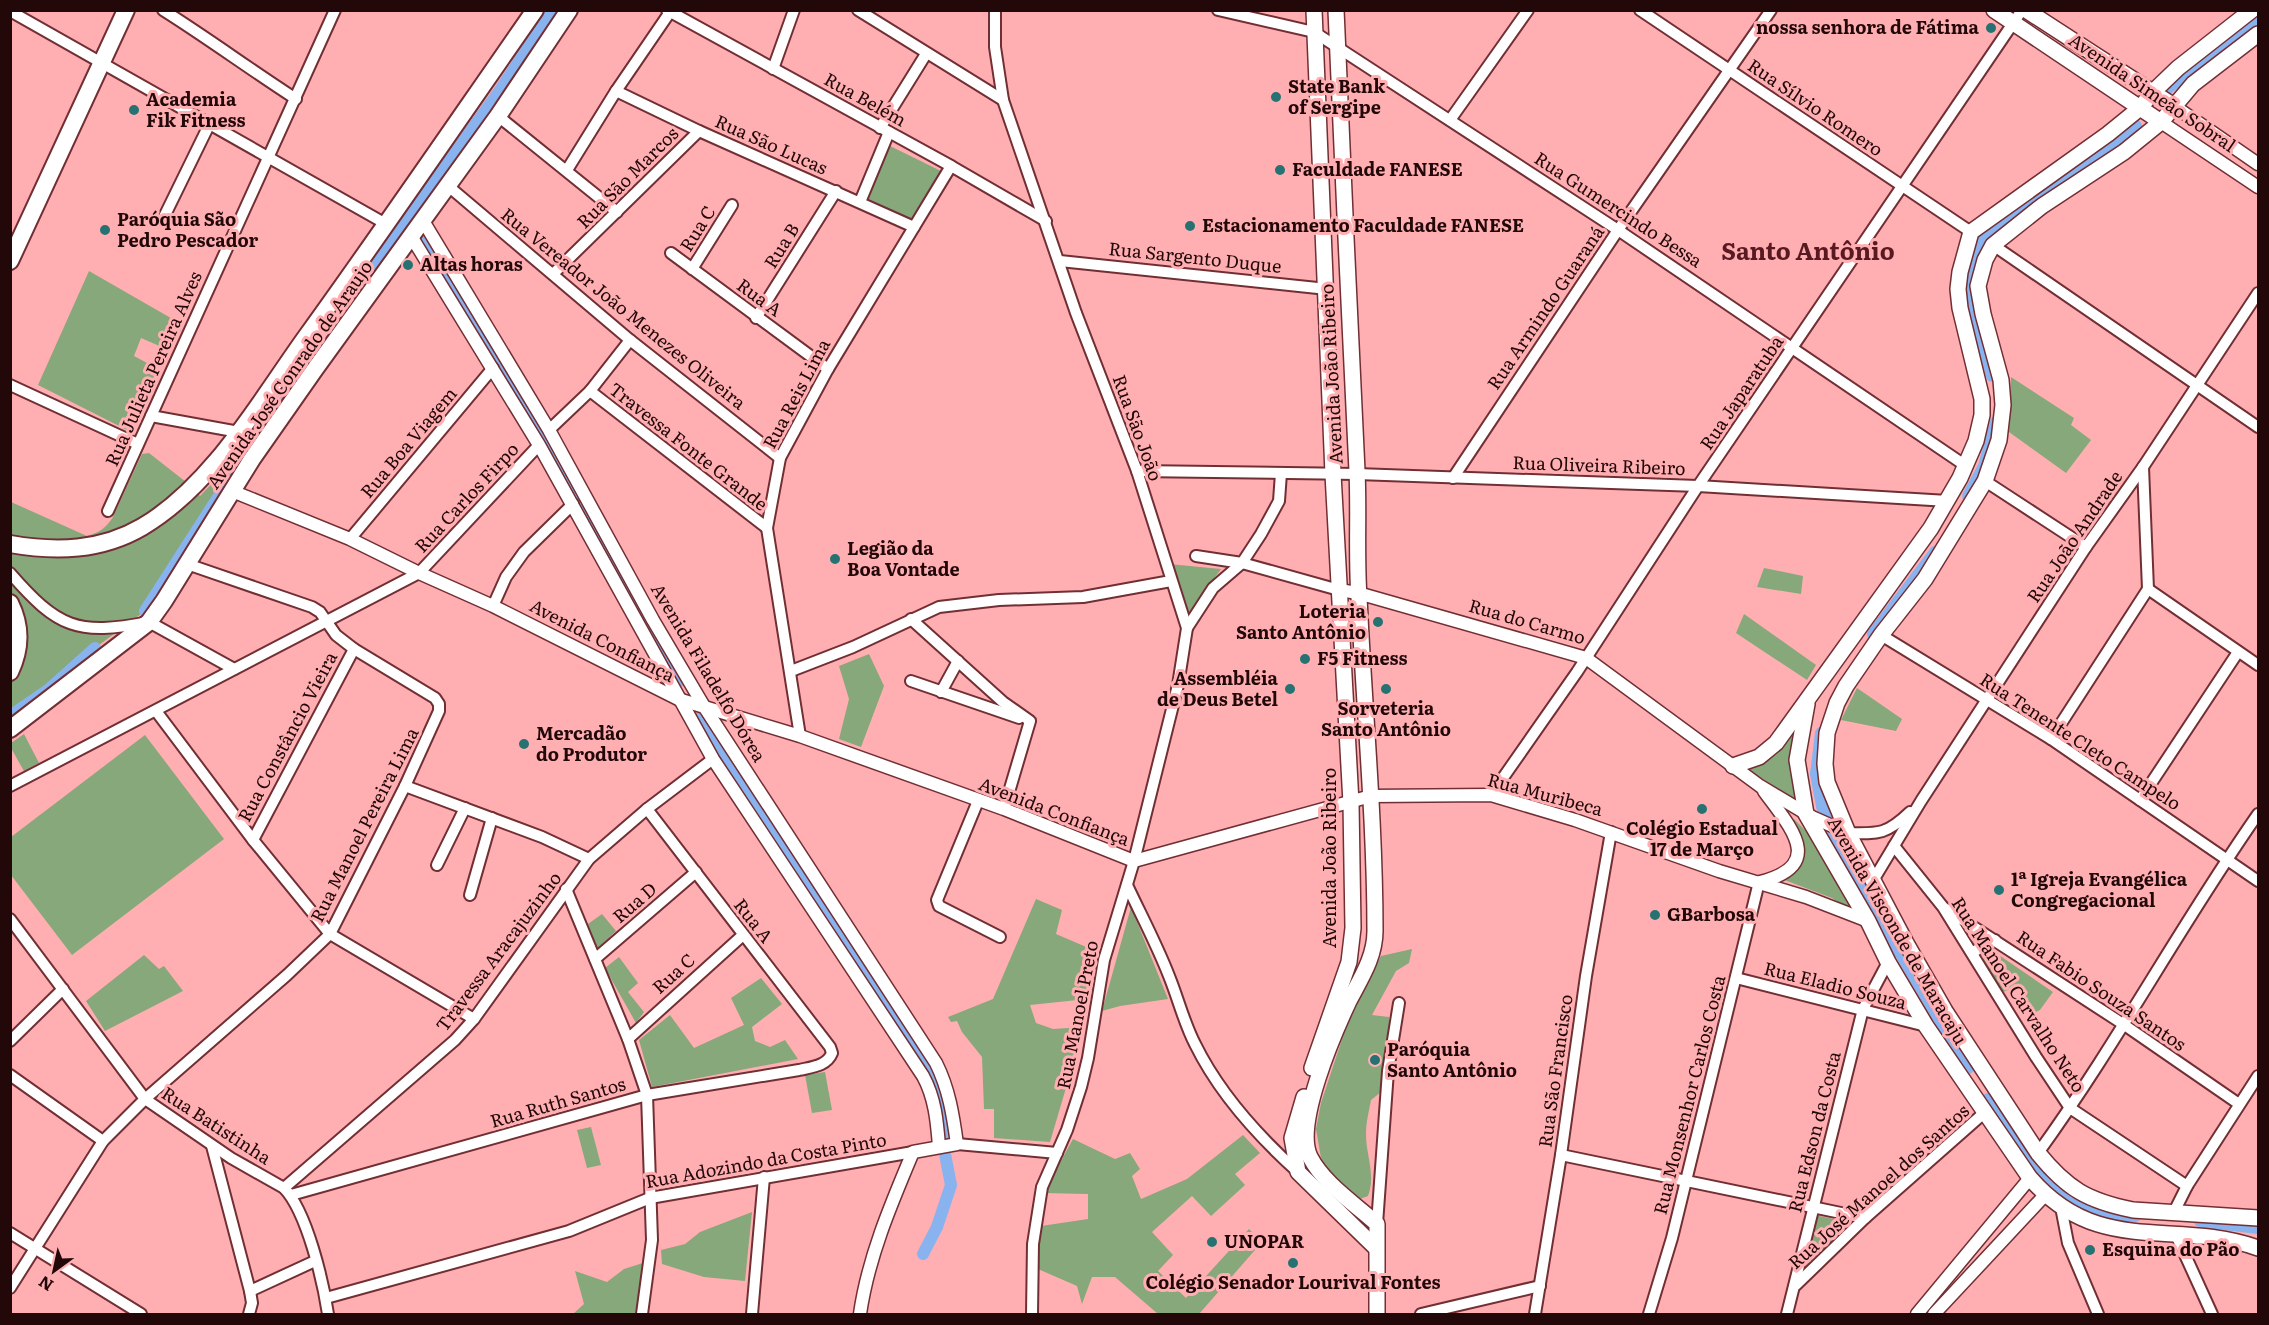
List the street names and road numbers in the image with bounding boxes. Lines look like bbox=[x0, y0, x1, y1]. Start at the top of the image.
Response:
street label: Avenida Simeão Sobral bbox=[2064, 26, 2242, 158]
street label: Rua Sílvio Romero bbox=[1743, 51, 1889, 162]
street label: Rua Belém bbox=[820, 65, 912, 132]
street label: Rua São Lucas bbox=[711, 107, 832, 180]
street label: Rua São Marcos bbox=[570, 120, 684, 234]
street label: Rua Gumercindo Bessa bbox=[1530, 144, 1708, 273]
street label: Rua Vereador João Menezes Oliveira bbox=[496, 200, 752, 415]
street label: Rua C bbox=[672, 200, 721, 256]
street label: Rua B bbox=[756, 217, 805, 273]
street label: Rua Armindo Guaraná bbox=[1480, 219, 1610, 395]
street label: Rua Sargento Duque bbox=[1107, 234, 1283, 279]
street label: Avenida José Conrado de Araujo bbox=[199, 254, 378, 494]
street label: Rua Julieta Pereira Alves bbox=[97, 267, 208, 470]
street label: Rua A bbox=[732, 271, 788, 322]
street label: Avenida João Ribeiro bbox=[1312, 283, 1349, 465]
street label: Rua Japaratuba bbox=[1692, 329, 1789, 455]
street label: Rua Reis Lima bbox=[755, 333, 836, 453]
street label: Rua São João bbox=[1107, 371, 1170, 484]
street label: Travessa Fonte Grande bbox=[604, 375, 774, 516]
street label: Rua Boa Viagem bbox=[353, 381, 462, 503]
street label: Rua Carlos Firpo bbox=[408, 436, 524, 558]
street label: Rua Oliveira Ribeiro bbox=[1512, 448, 1686, 481]
street label: Rua João Andrade bbox=[2019, 465, 2128, 608]
street label: Avenida Filadelfo Dórea bbox=[645, 578, 774, 767]
street label: Avenida Confiança bbox=[525, 591, 680, 688]
street label: Rua do Carmo bbox=[1466, 591, 1589, 650]
street label: Rua Constâncio Vieira bbox=[230, 646, 343, 826]
street label: Rua Tenente Cleto Campelo bbox=[1975, 665, 2187, 816]
street label: Rua Manoel Pereira Lima bbox=[303, 722, 425, 926]
street label: Rua Muribeca bbox=[1485, 765, 1606, 822]
street label: Avenida João Ribeiro bbox=[1315, 768, 1342, 948]
street label: Avenida Confiança bbox=[975, 769, 1134, 852]
street label: Avenida Visconde de Maracaju bbox=[1822, 811, 1975, 1049]
street label: Travessa Aracajuzinho bbox=[429, 865, 567, 1037]
street label: Rua D bbox=[606, 875, 662, 929]
street label: Rua Manoel Carvalho Neto bbox=[1946, 891, 2093, 1097]
street label: Rua A bbox=[728, 892, 780, 948]
street label: Rua Fabio Souza Santos bbox=[2012, 923, 2192, 1057]
street label: Rua Manoel Preto bbox=[1049, 938, 1104, 1092]
street label: Rua C bbox=[646, 946, 700, 999]
street label: Rua Eladio Souza bbox=[1761, 954, 1910, 1015]
street label: Rua Monsenhor Carlos Costa bbox=[1646, 972, 1731, 1217]
street label: Rua São Francisco bbox=[1530, 992, 1579, 1149]
street label: Rua Edson da Costa bbox=[1780, 1048, 1847, 1215]
street label: Rua Ruth Santos bbox=[487, 1069, 629, 1134]
street label: Rua Batistinha bbox=[157, 1079, 277, 1171]
street label: Rua José Manoel dos Santos bbox=[1781, 1097, 1975, 1275]
street label: Rua Adozindo da Costa Pinto bbox=[643, 1125, 888, 1194]

